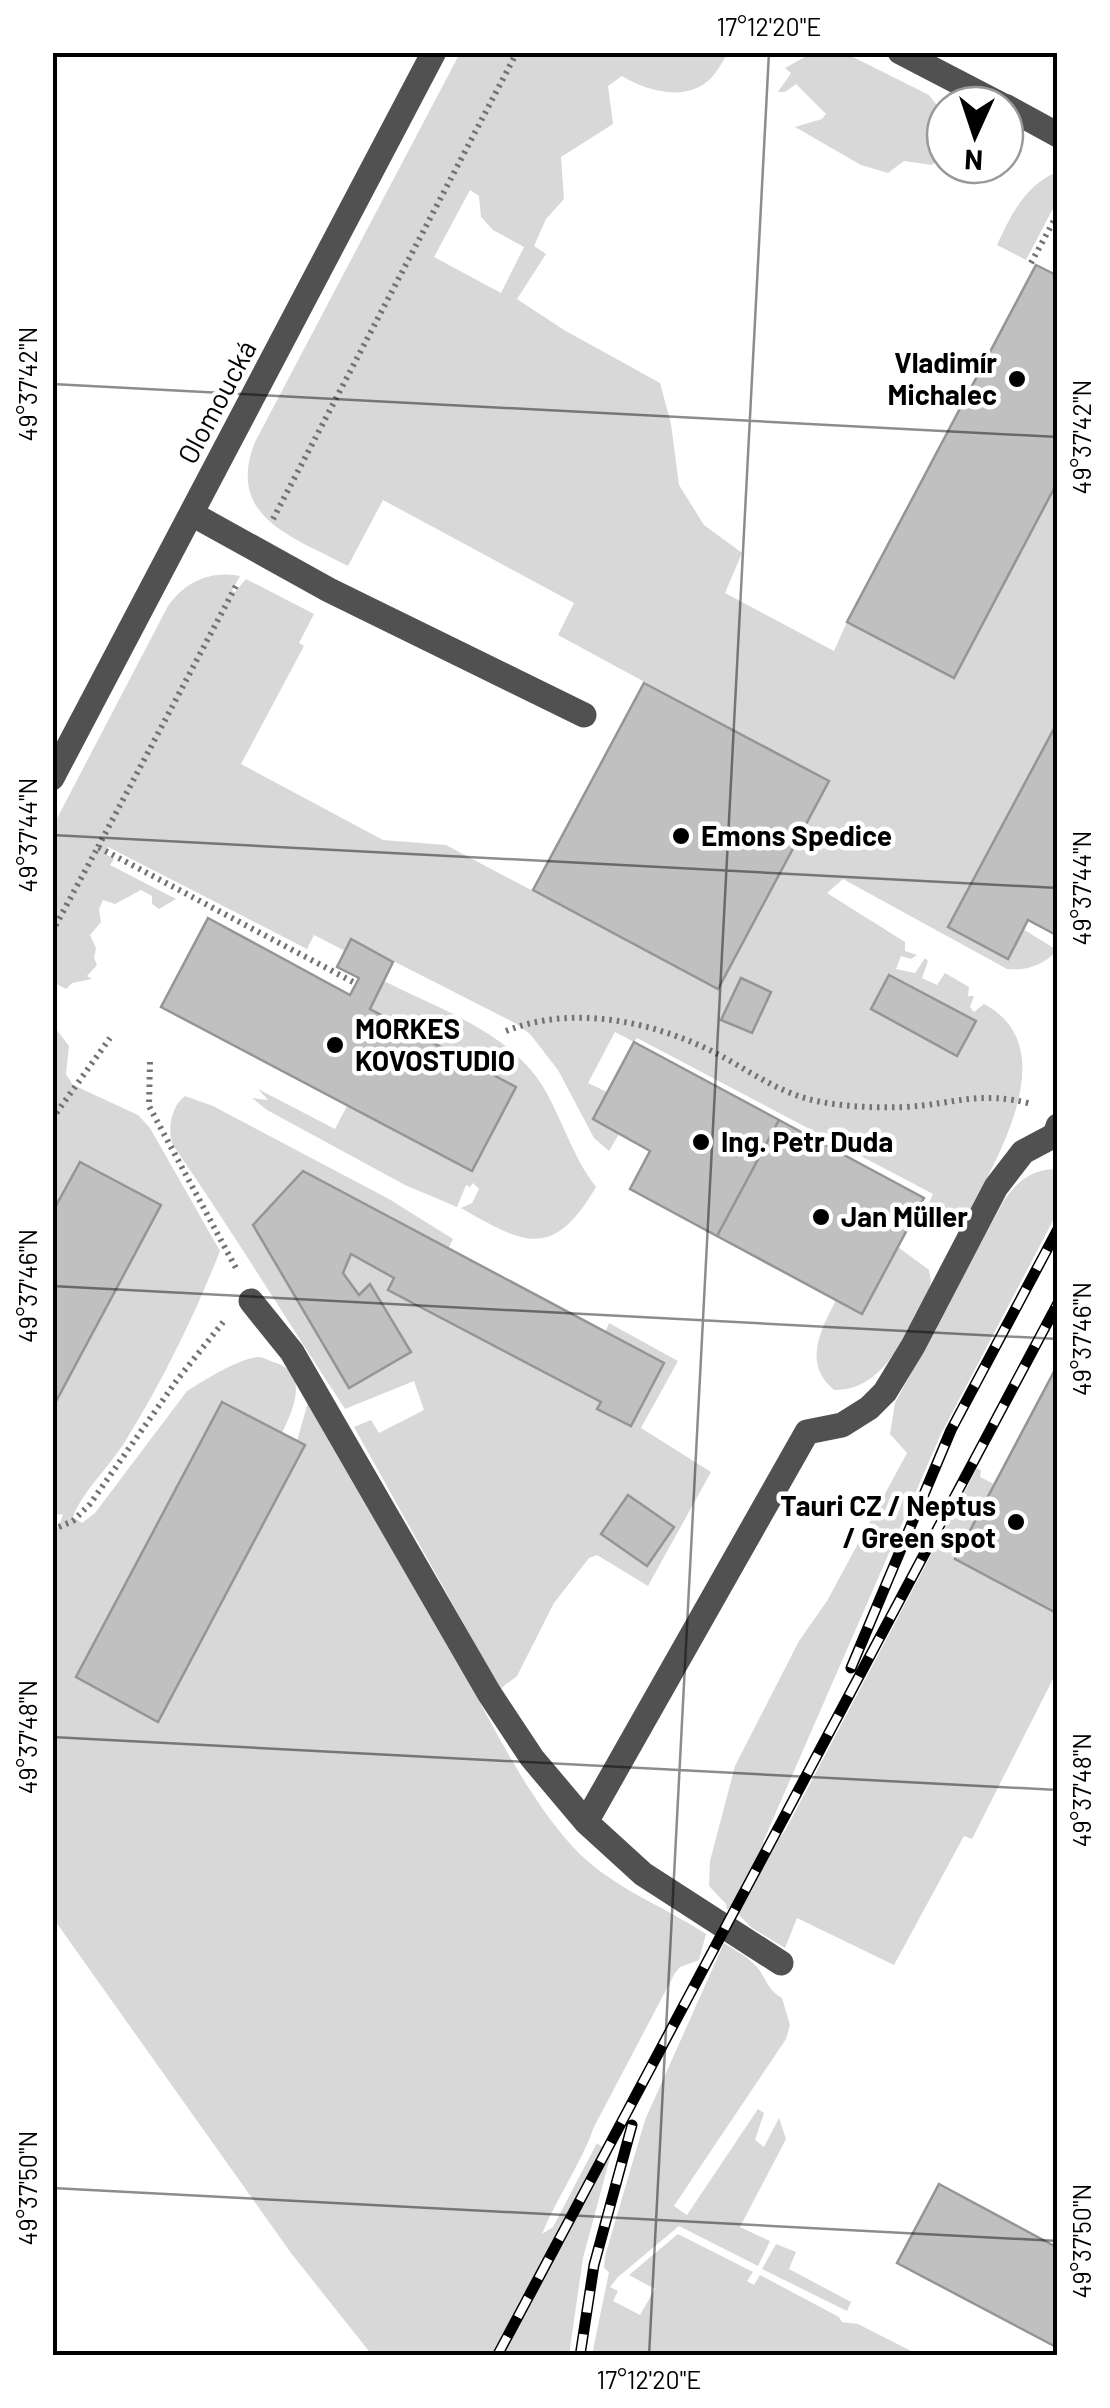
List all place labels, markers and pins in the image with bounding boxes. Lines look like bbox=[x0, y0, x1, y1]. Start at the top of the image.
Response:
place label: Vladimír Michalec bbox=[888, 345, 997, 411]
marker: Vladimír Michalec bbox=[1006, 368, 1028, 390]
place label: Emons Spedice bbox=[701, 818, 892, 852]
marker: Emons Spedice bbox=[670, 825, 692, 847]
place label: MORKES KOVOSTUDIO bbox=[355, 1011, 515, 1077]
marker: MORKES KOVOSTUDIO bbox=[324, 1034, 346, 1056]
place label: Ing. Petr Duda bbox=[721, 1124, 893, 1158]
marker: Ing. Petr Duda bbox=[690, 1131, 712, 1153]
place label: Jan Müller bbox=[841, 1199, 968, 1233]
marker: Jan Müller bbox=[810, 1206, 832, 1228]
place label: Tauri CZ / Neptus / Green spot bbox=[780, 1488, 996, 1554]
marker: Tauri CZ / Neptus / Green spot bbox=[1005, 1511, 1027, 1533]

